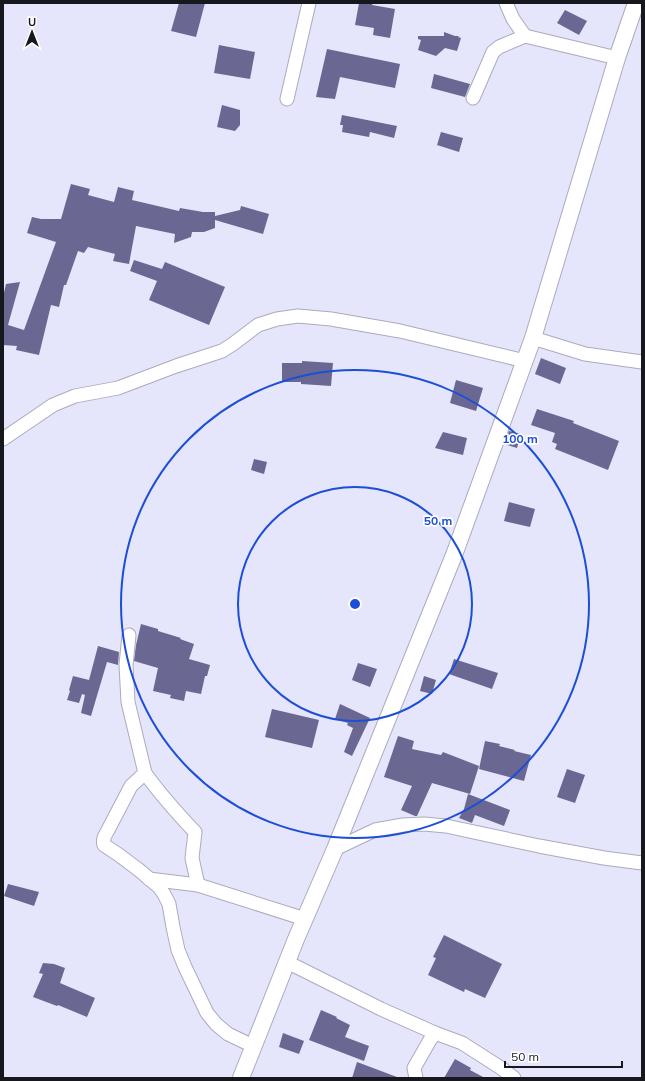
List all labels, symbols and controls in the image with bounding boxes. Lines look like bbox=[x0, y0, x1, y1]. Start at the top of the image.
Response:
north arrow bbox=[12, 12, 52, 52]
text: U bbox=[28, 15, 36, 29]
text: 100 m bbox=[502, 431, 538, 446]
text: 50 m bbox=[424, 513, 452, 528]
centre of rings bbox=[348, 597, 362, 611]
scale bar bbox=[505, 1043, 622, 1069]
text: 50 m bbox=[511, 1049, 539, 1064]

